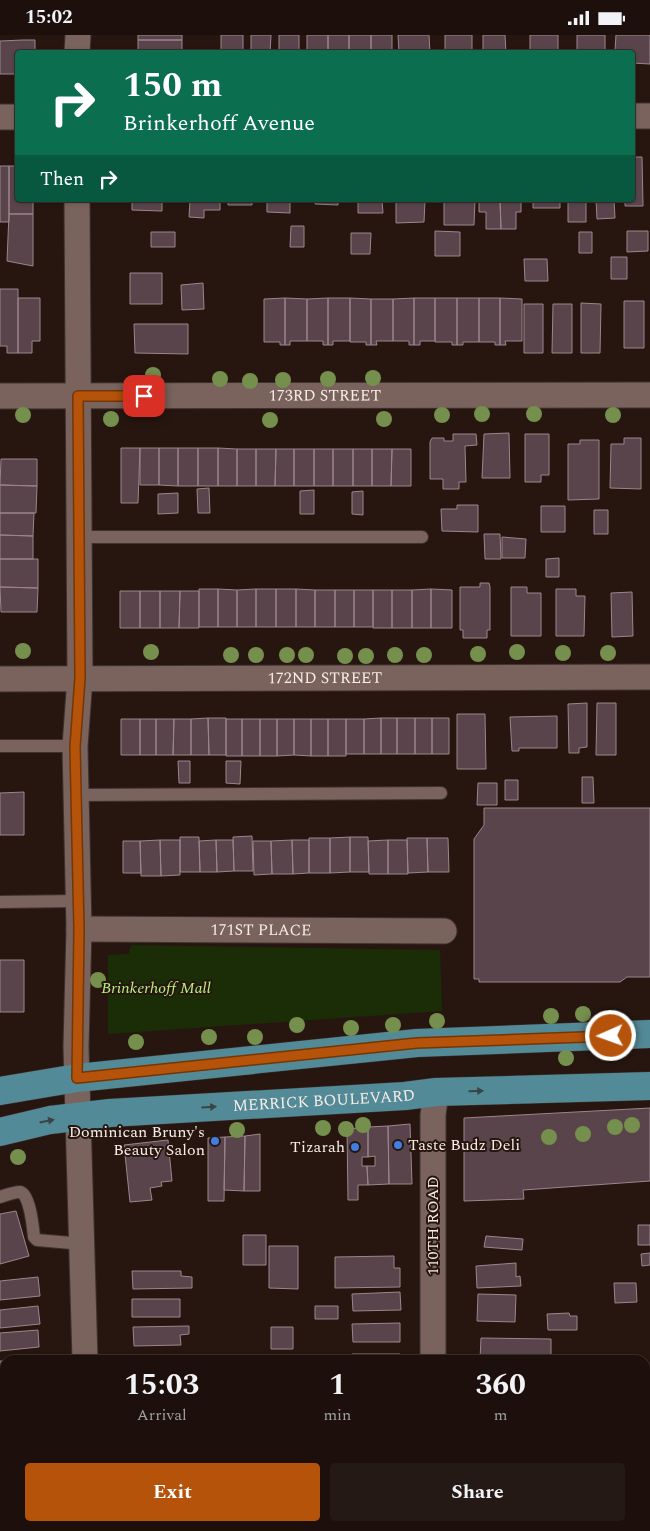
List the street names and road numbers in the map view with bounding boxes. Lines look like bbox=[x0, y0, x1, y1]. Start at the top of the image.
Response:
street label: 173RD STREET bbox=[269, 383, 382, 408]
street label: 172ND STREET bbox=[268, 666, 383, 690]
street label: 171ST PLACE bbox=[210, 918, 312, 942]
street label: MERRICK BOULEVARD bbox=[232, 1083, 416, 1118]
street label: 110TH ROAD bbox=[421, 1176, 445, 1276]

